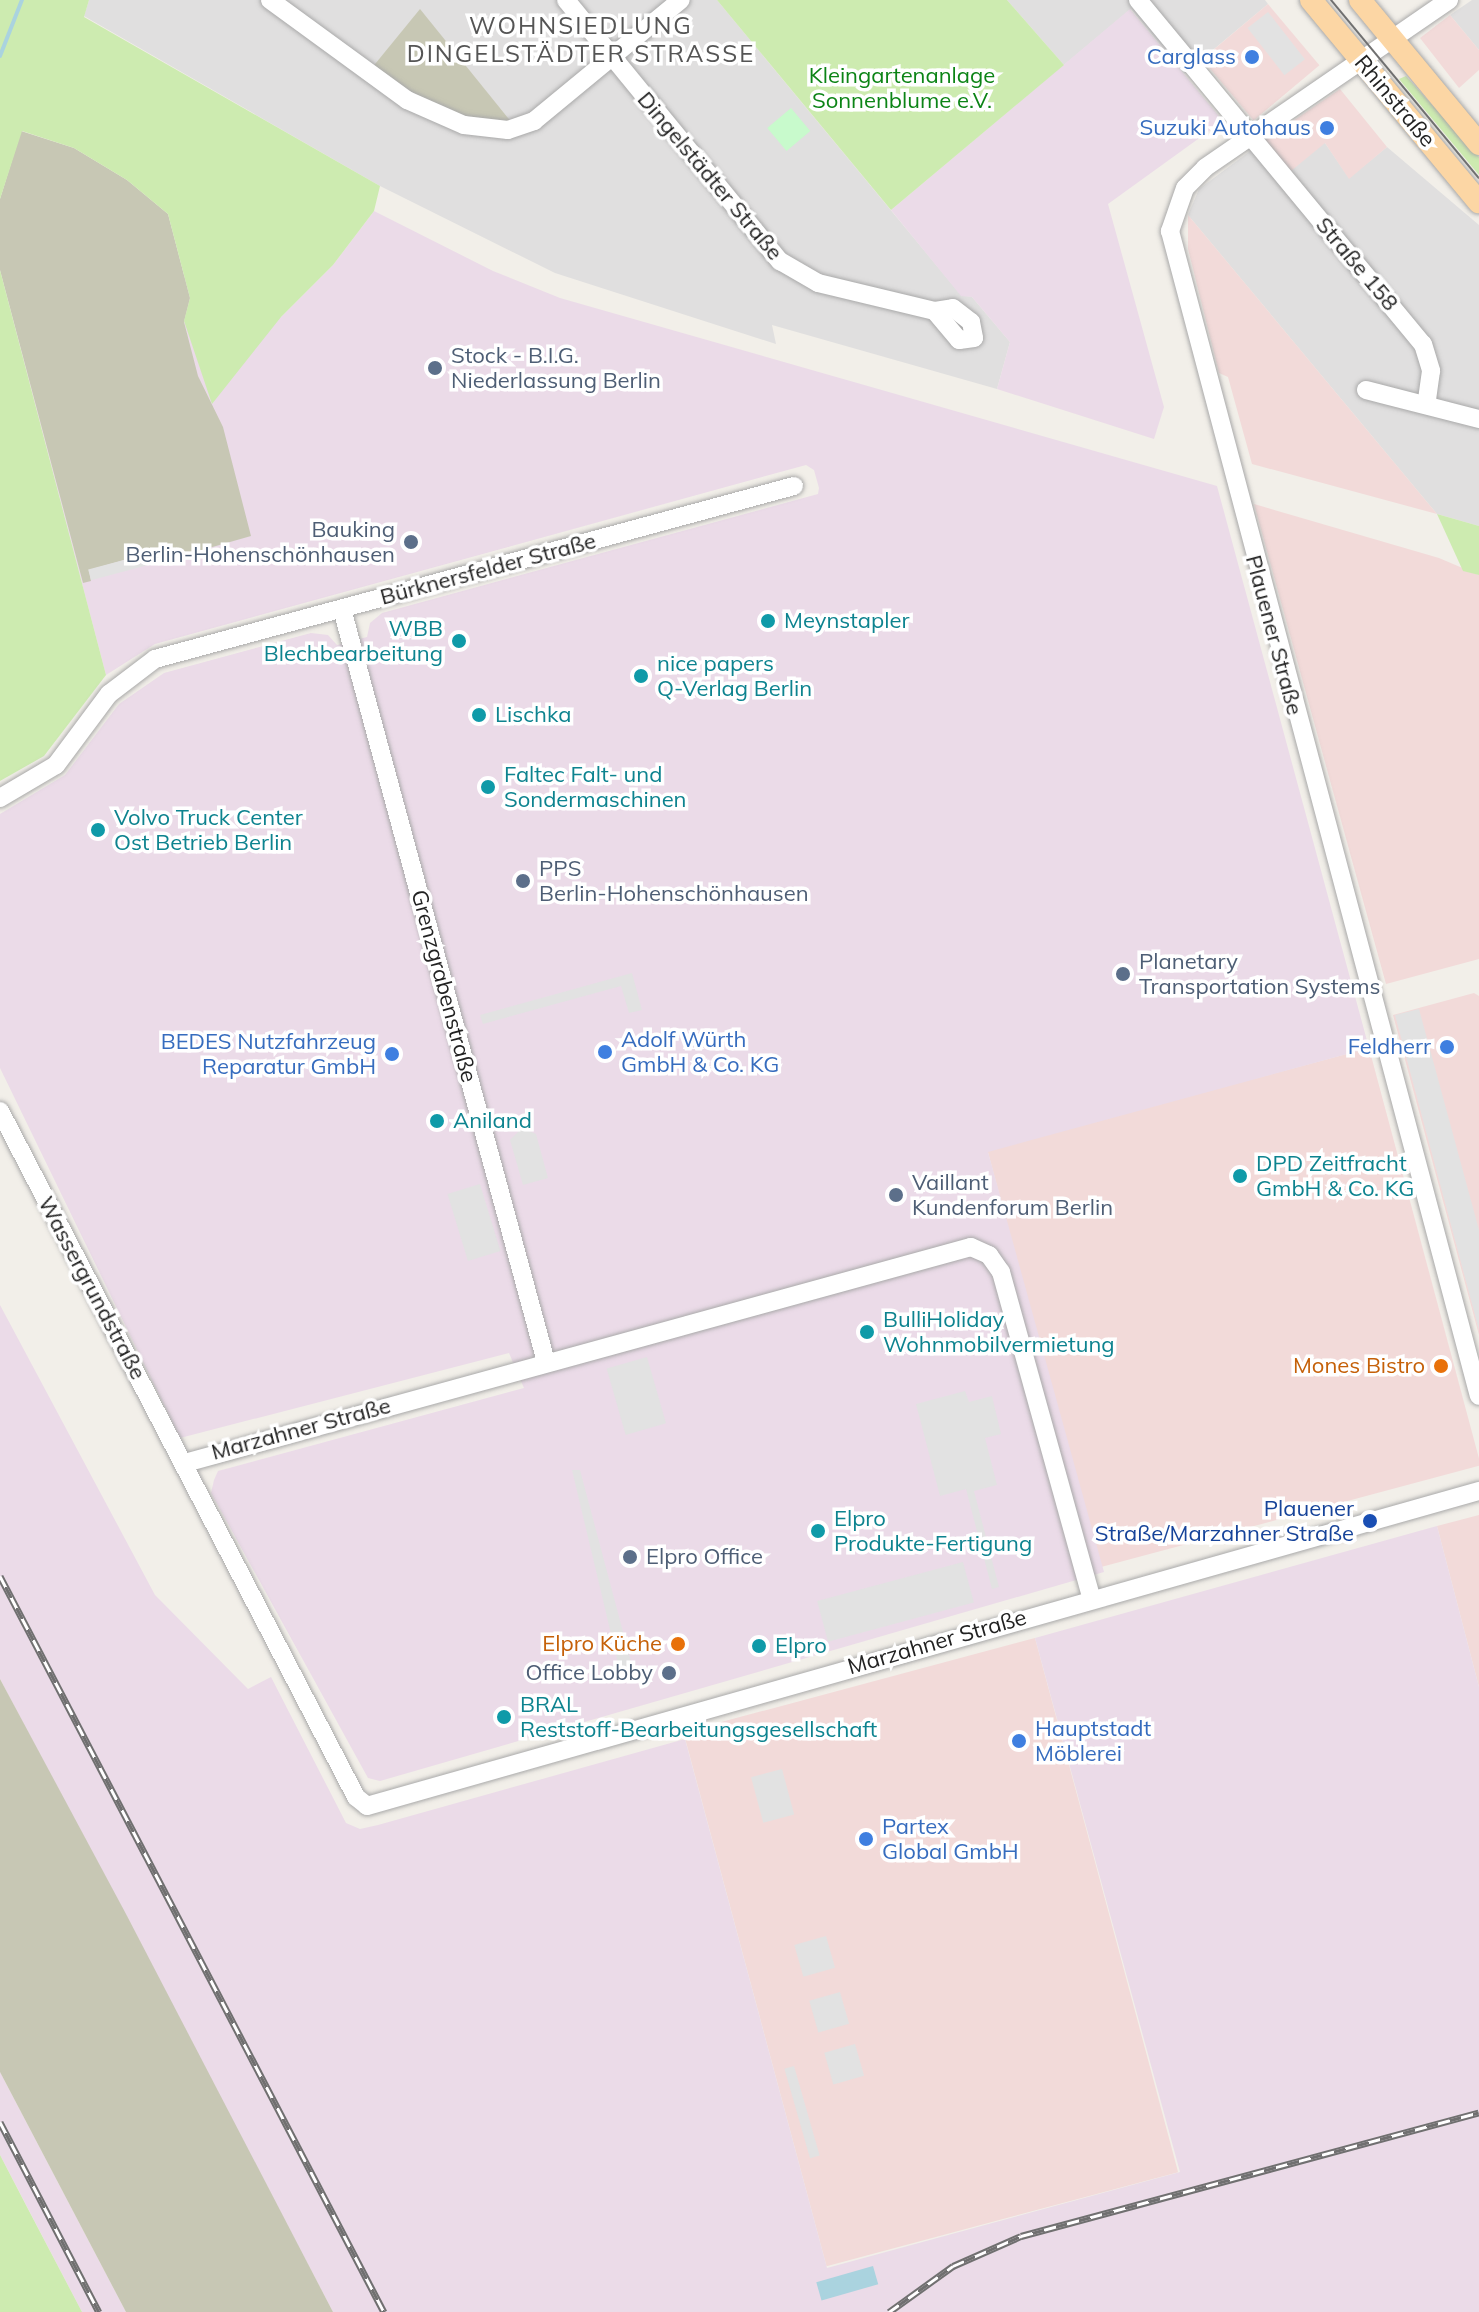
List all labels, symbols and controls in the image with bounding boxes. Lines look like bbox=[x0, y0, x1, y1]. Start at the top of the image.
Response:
district label: WOHNSIEDLUNG DINGELSTÄDTER STRASSE bbox=[407, 12, 755, 68]
place label: Carglass bbox=[1147, 44, 1236, 70]
marker: Carglass bbox=[1243, 48, 1261, 66]
street label: Rhinstraße bbox=[1349, 50, 1441, 152]
park label: Kleingartenanlage Sonnenblume e.V. bbox=[809, 62, 995, 114]
street label: Dingelstädter Straße bbox=[632, 86, 788, 266]
place label: Suzuki Autohaus bbox=[1139, 115, 1311, 141]
marker: Suzuki Autohaus bbox=[1318, 119, 1336, 137]
street label: Straße 158 bbox=[1310, 212, 1404, 316]
place label: Stock - B.I.G. Niederlassung Berlin bbox=[451, 342, 661, 394]
marker: Stock - B.I.G. Niederlassung Berlin bbox=[426, 359, 444, 377]
place label: Bauking Berlin-Hohenschönhausen bbox=[125, 516, 395, 568]
street label: Bürknersfelder Straße bbox=[377, 527, 599, 611]
marker: Bauking Berlin-Hohenschönhausen bbox=[402, 533, 420, 551]
street label: Plauener Straße bbox=[1240, 552, 1308, 718]
place label: Meynstapler bbox=[784, 608, 909, 634]
marker: Meynstapler bbox=[759, 612, 777, 630]
place label: WBB Blechbearbeitung bbox=[264, 615, 443, 666]
marker: WBB Blechbearbeitung bbox=[450, 632, 468, 650]
place label: nice papers Q-Verlag Berlin bbox=[657, 650, 812, 702]
marker: nice papers Q-Verlag Berlin bbox=[632, 667, 650, 685]
place label: Lischka bbox=[495, 702, 571, 728]
marker: Lischka bbox=[470, 706, 488, 724]
place label: Faltec Falt- und Sondermaschinen bbox=[504, 761, 687, 812]
marker: Faltec Falt- und Sondermaschinen bbox=[479, 778, 497, 796]
place label: Volvo Truck Center Ost Betrieb Berlin bbox=[114, 804, 303, 856]
marker: Volvo Truck Center Ost Betrieb Berlin bbox=[89, 821, 107, 839]
place label: PPS Berlin-Hohenschönhausen bbox=[539, 855, 809, 906]
marker: PPS Berlin-Hohenschönhausen bbox=[514, 872, 532, 890]
street label: Grenzgrabenstraße bbox=[406, 887, 482, 1085]
place label: Planetary Transportation Systems bbox=[1139, 948, 1380, 1000]
marker: Planetary Transportation Systems bbox=[1114, 965, 1132, 983]
place label: Adolf Würth GmbH & Co. KG bbox=[621, 1026, 779, 1078]
place label: BEDES Nutzfahrzeug Reparatur GmbH bbox=[161, 1028, 376, 1080]
place label: Feldherr bbox=[1348, 1034, 1431, 1060]
marker: Feldherr bbox=[1438, 1038, 1456, 1056]
marker: Adolf Würth GmbH & Co. KG bbox=[596, 1043, 614, 1061]
marker: BEDES Nutzfahrzeug Reparatur GmbH bbox=[383, 1045, 401, 1063]
place label: Aniland bbox=[453, 1108, 532, 1134]
marker: Aniland bbox=[428, 1112, 446, 1130]
place label: DPD Zeitfracht GmbH & Co. KG bbox=[1256, 1150, 1414, 1202]
marker: DPD Zeitfracht GmbH & Co. KG bbox=[1231, 1167, 1249, 1185]
place label: Vaillant Kundenforum Berlin bbox=[912, 1169, 1113, 1220]
marker: Vaillant Kundenforum Berlin bbox=[887, 1186, 905, 1204]
street label: Wassergrundstraße bbox=[33, 1192, 151, 1384]
place label: BulliHoliday Wohnmobilvermietung bbox=[883, 1306, 1115, 1358]
marker: BulliHoliday Wohnmobilvermietung bbox=[858, 1323, 876, 1341]
place label: Mones Bistro bbox=[1293, 1353, 1425, 1379]
marker: Mones Bistro bbox=[1432, 1357, 1450, 1375]
street label: Marzahner Straße bbox=[209, 1392, 393, 1466]
place label: Plauener Straße/Marzahner Straße bbox=[1095, 1495, 1354, 1546]
place label: Elpro Produkte-Fertigung bbox=[834, 1505, 1032, 1556]
marker: Plauener Straße/Marzahner Straße bbox=[1361, 1512, 1379, 1530]
marker: Elpro Produkte-Fertigung bbox=[809, 1522, 827, 1540]
place label: Elpro Office bbox=[646, 1544, 763, 1570]
marker: Elpro Office bbox=[621, 1548, 639, 1566]
street label: Marzahner Straße bbox=[845, 1604, 1029, 1680]
place label: Elpro Küche bbox=[542, 1631, 662, 1657]
place label: Elpro bbox=[775, 1633, 827, 1659]
marker: Elpro Küche bbox=[669, 1635, 687, 1653]
marker: Elpro bbox=[750, 1637, 768, 1655]
place label: Office Lobby bbox=[526, 1660, 653, 1686]
marker: Office Lobby bbox=[660, 1664, 678, 1682]
place label: BRAL Reststoff-Bearbeitungsgesellschaft bbox=[520, 1691, 877, 1742]
marker: BRAL Reststoff-Bearbeitungsgesellschaft bbox=[495, 1708, 513, 1726]
place label: Hauptstadt Möblerei bbox=[1035, 1715, 1151, 1766]
marker: Hauptstadt Möblerei bbox=[1010, 1732, 1028, 1750]
place label: Partex Global GmbH bbox=[882, 1813, 1019, 1864]
marker: Partex Global GmbH bbox=[857, 1830, 875, 1848]

